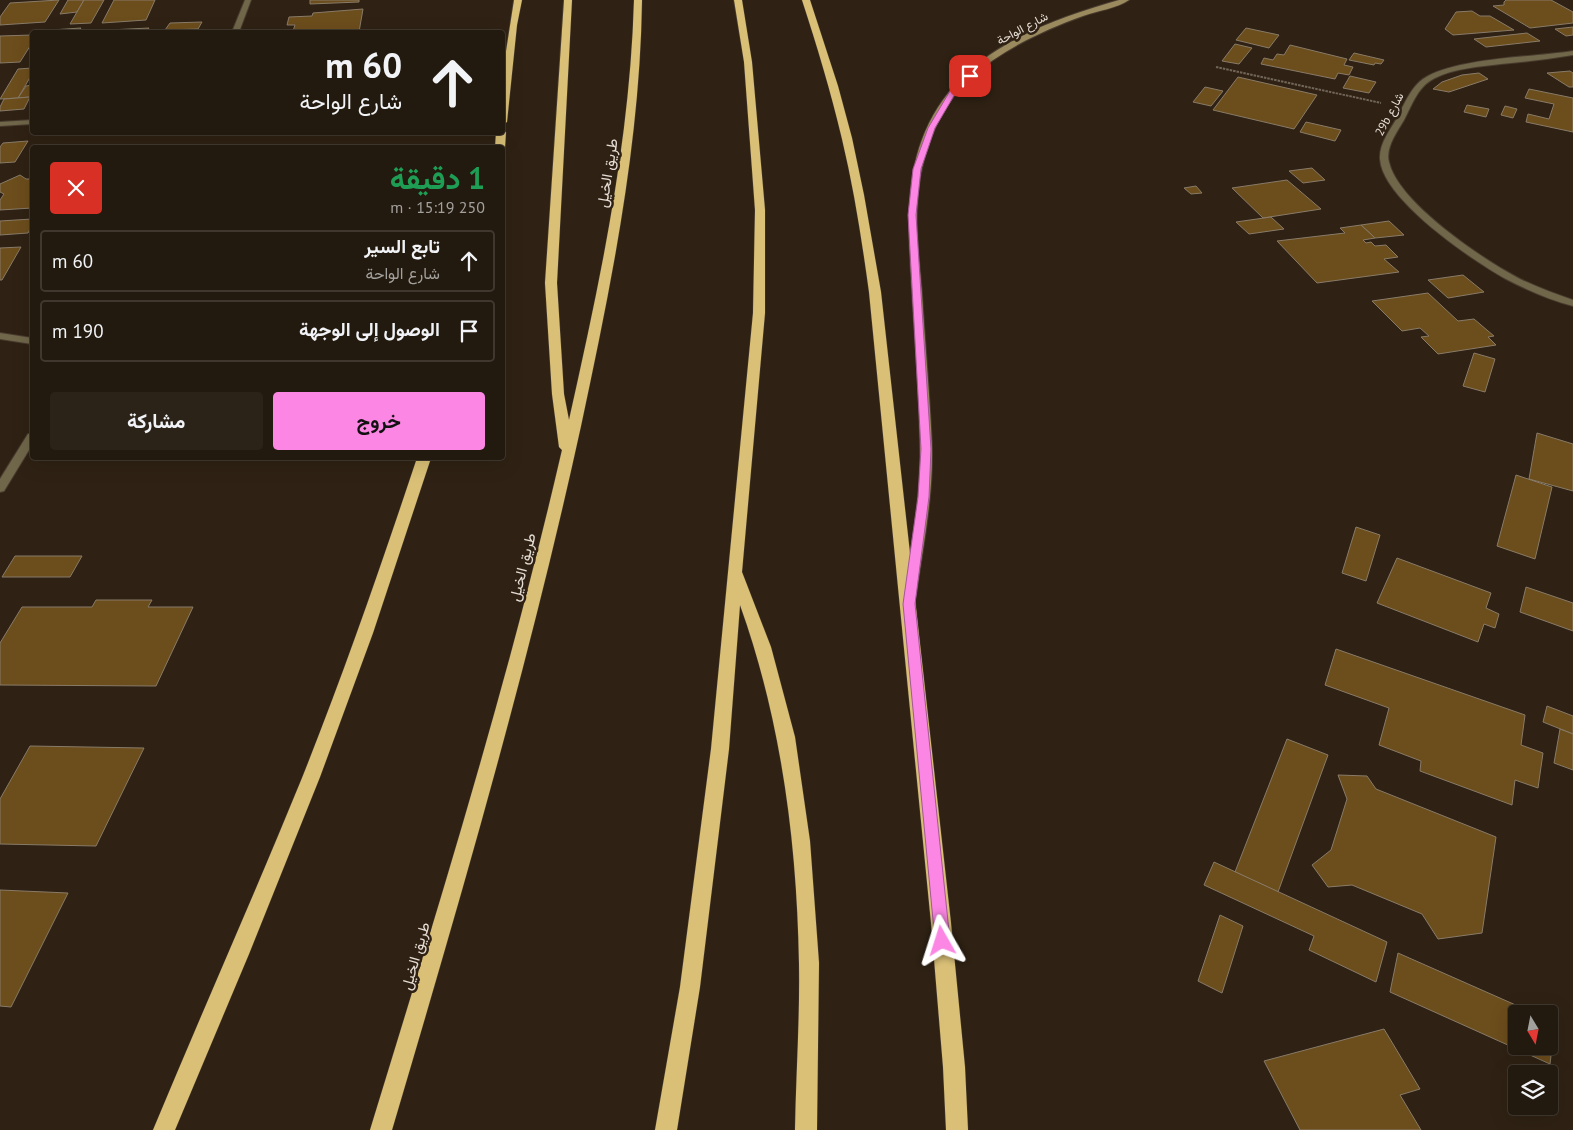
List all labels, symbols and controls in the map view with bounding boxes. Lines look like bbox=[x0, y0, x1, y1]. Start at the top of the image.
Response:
street label: شارع الواحة bbox=[994, 8, 1051, 50]
text: 60 m bbox=[325, 42, 402, 88]
icon: ahead bbox=[420, 50, 485, 115]
pin bbox=[949, 55, 991, 97]
icon: arrive bbox=[956, 62, 984, 90]
text: شارع الواحة bbox=[299, 87, 402, 115]
street label: 29b شارع bbox=[1371, 90, 1408, 139]
street label: طريق الخيل bbox=[592, 137, 623, 209]
text: 1 دقيقة bbox=[390, 158, 485, 197]
button: close bbox=[50, 162, 102, 214]
text: 250 m · 15:19 bbox=[390, 197, 485, 217]
text: تابع السير bbox=[364, 234, 440, 258]
icon: ahead bbox=[455, 247, 483, 275]
text: 60 m bbox=[52, 249, 93, 273]
text: شارع الواحة bbox=[365, 263, 440, 283]
text: الوصول إلى الوجهة bbox=[299, 317, 440, 341]
icon: arrive bbox=[455, 317, 483, 345]
text: 190 m bbox=[52, 319, 104, 343]
button: مشاركة bbox=[50, 392, 263, 450]
button: خروج bbox=[273, 392, 485, 450]
street label: طريق الخيل bbox=[504, 531, 541, 603]
position arrow bbox=[915, 914, 967, 966]
street label: طريق الخيل bbox=[396, 920, 435, 992]
north arrow bbox=[1508, 1005, 1558, 1055]
map controls bbox=[1508, 1005, 1558, 1115]
button: layers bbox=[1508, 1065, 1558, 1115]

